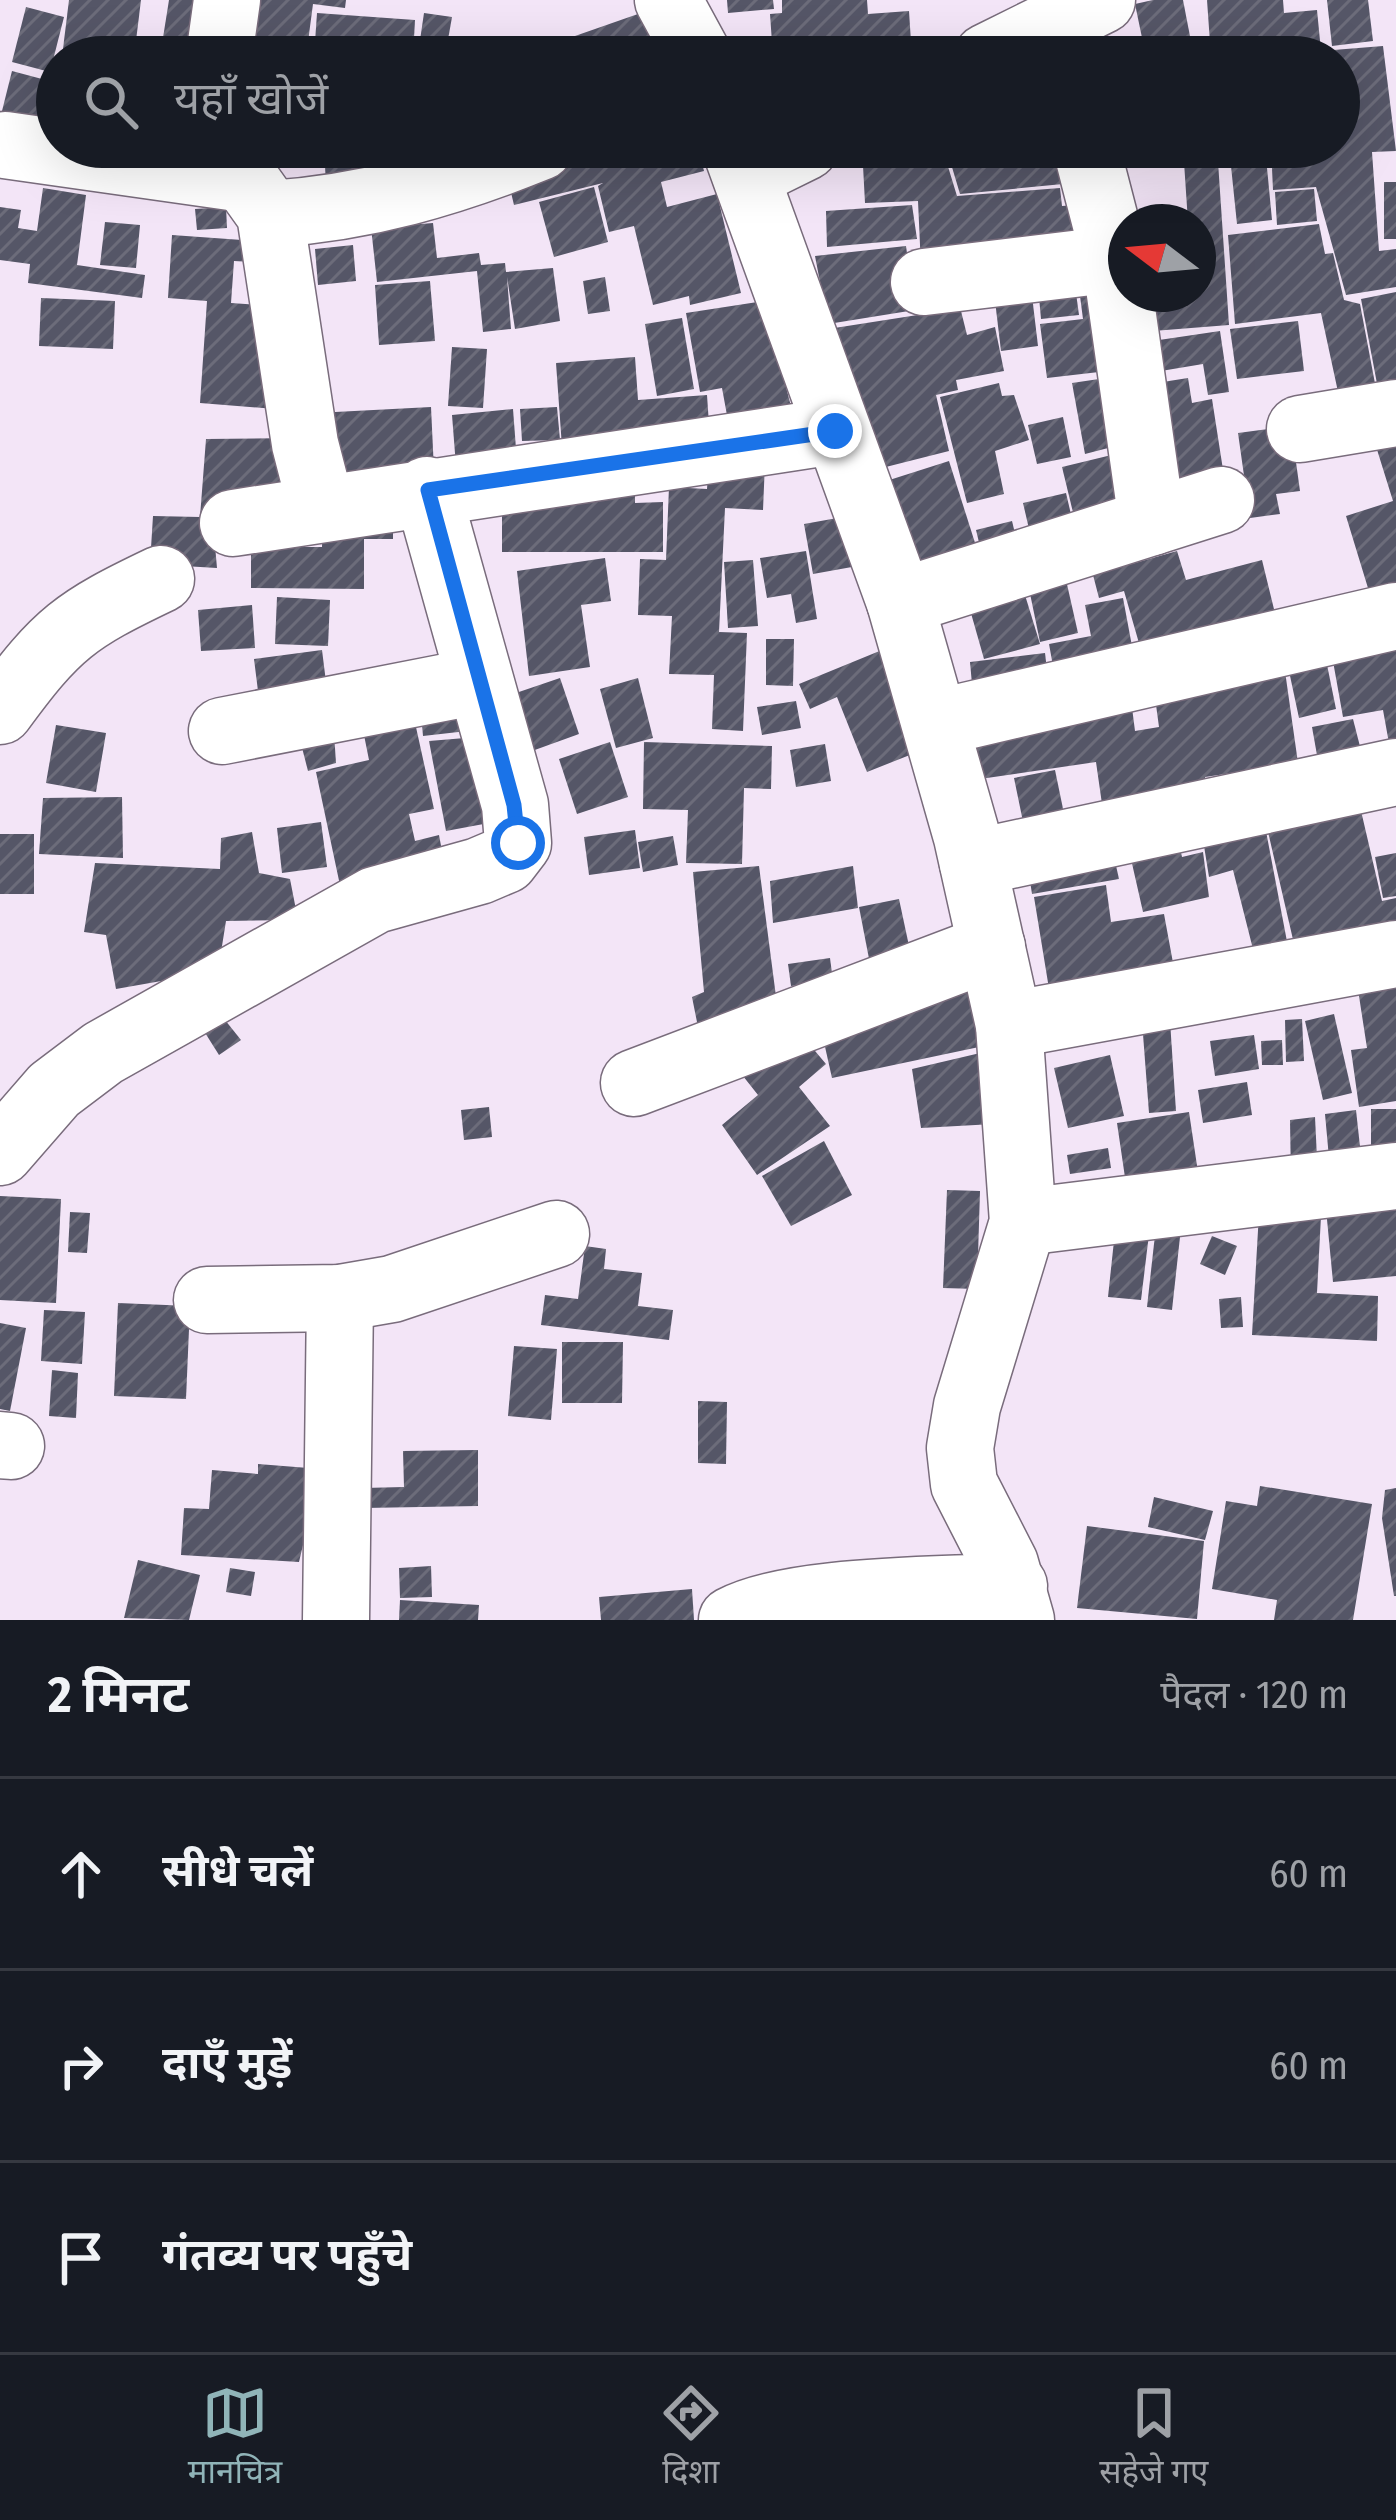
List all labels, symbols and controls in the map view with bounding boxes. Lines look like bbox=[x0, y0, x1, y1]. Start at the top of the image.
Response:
search box bbox=[36, 36, 1360, 168]
icon: search bbox=[78, 69, 144, 135]
text: यहाँ खोजें bbox=[174, 72, 328, 126]
north arrow bbox=[1108, 204, 1216, 312]
route end bbox=[808, 404, 862, 458]
route start bbox=[491, 816, 545, 870]
text: 2 मिनट bbox=[48, 1664, 189, 1726]
text: पैदल · 120 m bbox=[1160, 1672, 1348, 1718]
icon: ahead bbox=[48, 1841, 114, 1907]
text: सीधे चलें bbox=[162, 1844, 313, 1898]
text: 60 m bbox=[1269, 1851, 1348, 1897]
icon: right bbox=[48, 2033, 114, 2099]
text: दाएँ मुड़ें bbox=[162, 2036, 292, 2090]
text: 60 m bbox=[1269, 2043, 1348, 2089]
icon: arrive bbox=[48, 2225, 114, 2291]
text: गंतव्य पर पहुँचे bbox=[162, 2228, 412, 2282]
tab: मानचित्र bbox=[188, 2380, 282, 2496]
tab: दिशा bbox=[658, 2380, 724, 2496]
tab: सहेजे गए bbox=[1099, 2380, 1208, 2496]

